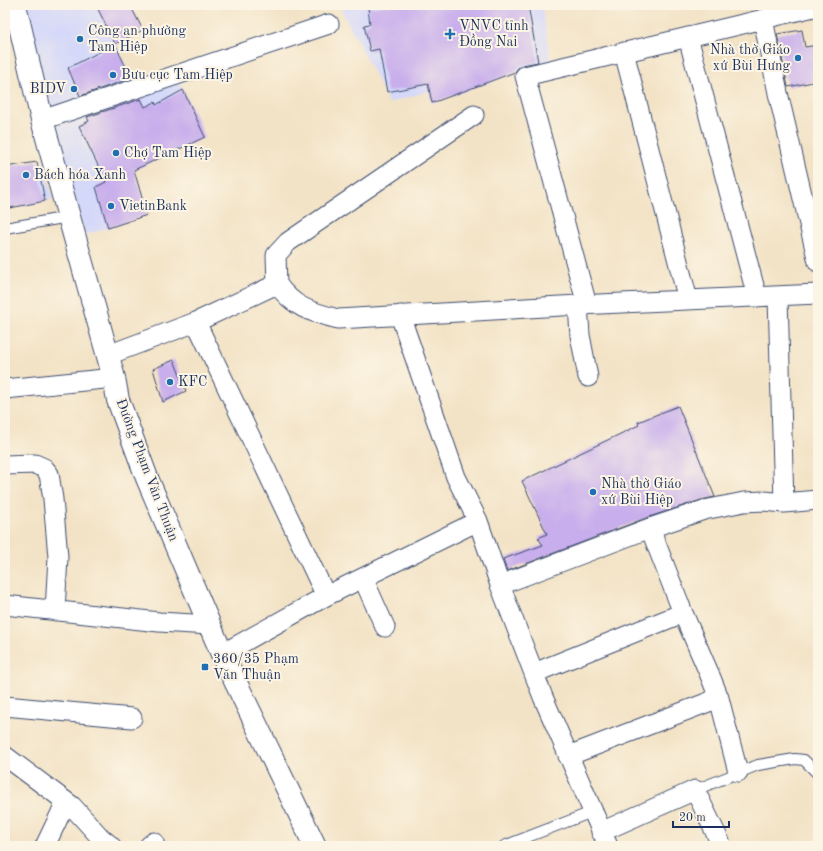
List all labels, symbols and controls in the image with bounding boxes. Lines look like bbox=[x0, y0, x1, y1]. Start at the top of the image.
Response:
place label: VNVC tỉnh Đồng Nai bbox=[459, 19, 529, 49]
place label: Công an phường Tam Hiệp bbox=[88, 24, 187, 54]
marker: VNVC tỉnh Đồng Nai bbox=[444, 28, 456, 40]
marker: Công an phường Tam Hiệp bbox=[75, 34, 85, 44]
place label: Nhà thờ Giáo xứ Bùi Hưng bbox=[710, 43, 790, 73]
marker: Nhà thờ Giáo xứ Bùi Hưng bbox=[793, 53, 803, 63]
place label: Bưu cục Tam Hiệp bbox=[121, 68, 233, 82]
marker: Bưu cục Tam Hiệp bbox=[108, 70, 118, 80]
place label: BIDV bbox=[30, 82, 66, 96]
marker: BIDV bbox=[69, 84, 79, 94]
place label: Chợ Tam Hiệp bbox=[124, 146, 212, 160]
marker: Chợ Tam Hiệp bbox=[111, 148, 121, 158]
place label: Bách hóa Xanh bbox=[34, 168, 127, 182]
marker: Bách hóa Xanh bbox=[21, 170, 31, 180]
place label: VietinBank bbox=[119, 199, 187, 213]
marker: VietinBank bbox=[106, 201, 116, 211]
place label: KFC bbox=[178, 375, 207, 389]
marker: KFC bbox=[165, 377, 175, 387]
street label: Đường Phạm Văn Thuận bbox=[113, 397, 181, 544]
place label: Nhà thờ Giáo xứ Bùi Hiệp bbox=[601, 477, 681, 507]
marker: Nhà thờ Giáo xứ Bùi Hiệp bbox=[588, 487, 598, 497]
place label: 360/35 Phạm Văn Thuận bbox=[213, 652, 299, 682]
marker: 360/35 Phạm Văn Thuận bbox=[200, 662, 210, 672]
scale bar bbox=[673, 803, 729, 829]
text: 20 m bbox=[679, 812, 706, 824]

